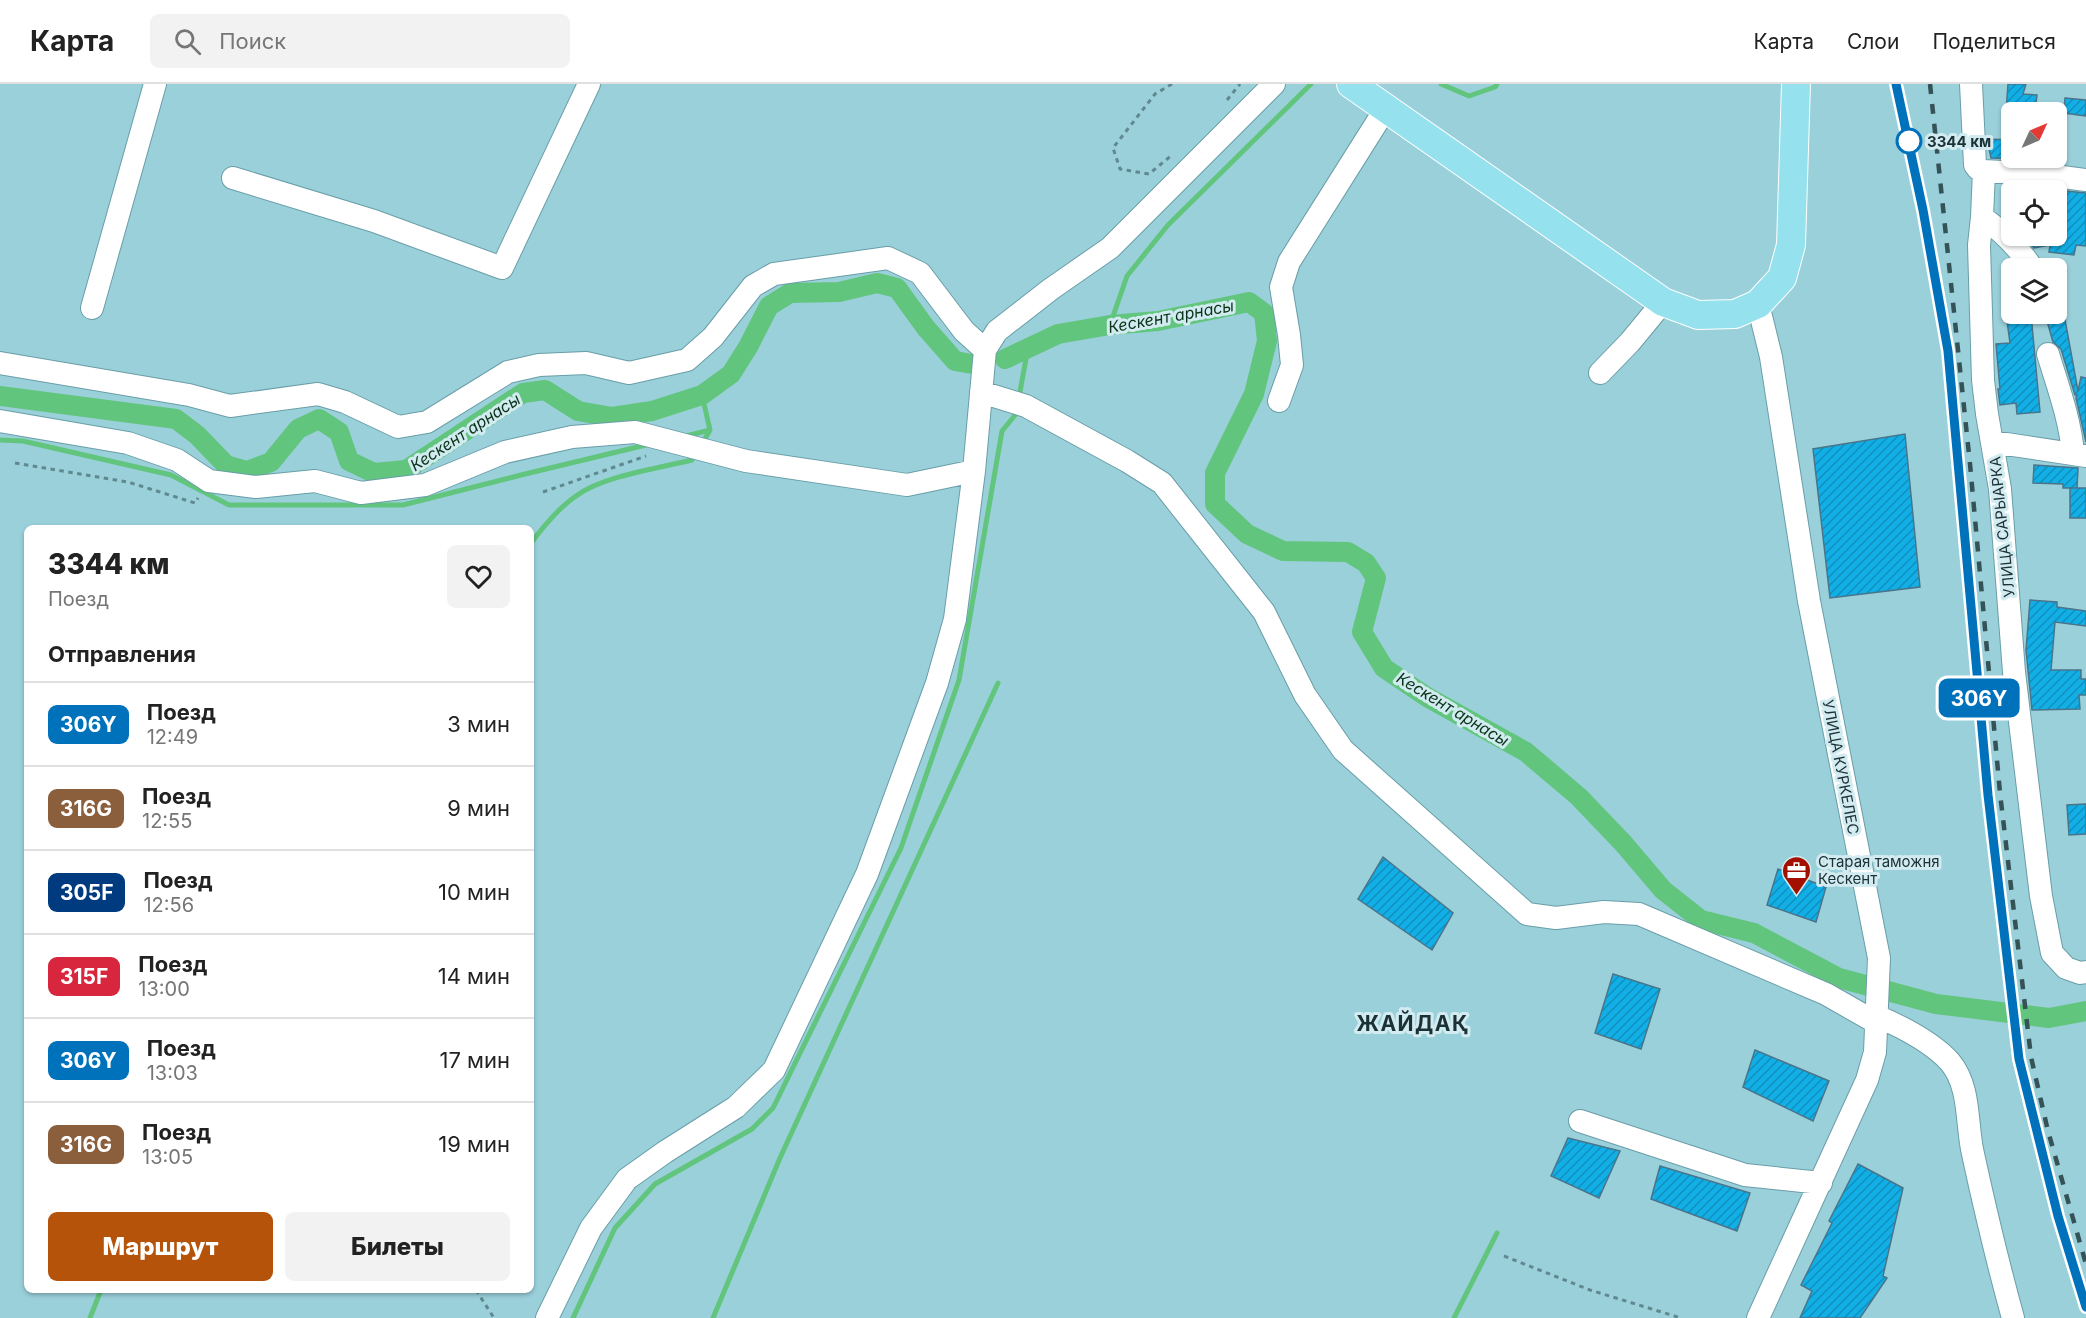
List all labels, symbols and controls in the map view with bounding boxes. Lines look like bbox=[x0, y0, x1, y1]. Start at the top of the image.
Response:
search box bbox=[150, 14, 570, 68]
text: Карта bbox=[30, 24, 114, 58]
icon: search bbox=[171, 25, 204, 58]
text: Поиск bbox=[219, 28, 286, 54]
text: Карта bbox=[1754, 29, 1814, 54]
text: Слои bbox=[1847, 29, 1899, 54]
text: Поделиться bbox=[1932, 29, 2056, 54]
north arrow bbox=[2001, 102, 2067, 168]
map controls bbox=[2001, 102, 2067, 324]
marker: 3344 км bbox=[1896, 128, 1922, 154]
place label: 3344 км bbox=[1927, 132, 1991, 151]
button: locate bbox=[2001, 180, 2067, 246]
button: layers bbox=[2001, 258, 2067, 324]
water label: Кескент арнасы bbox=[1107, 295, 1236, 337]
water label: Кескент арнасы bbox=[406, 389, 524, 475]
street label: УЛИЦА САРЫАРКА bbox=[1985, 456, 2019, 598]
button: heart bbox=[447, 545, 510, 608]
text: 3344 км bbox=[48, 547, 169, 581]
text: Поезд bbox=[48, 587, 109, 611]
text: Отправления bbox=[48, 641, 196, 667]
water label: Кескент арнасы bbox=[1393, 668, 1513, 750]
line badge: 306Y bbox=[1937, 678, 2021, 718]
text: 306Y bbox=[1951, 686, 2007, 711]
street label: УЛИЦА КУРКЕЛЕС bbox=[1819, 698, 1863, 836]
text: Поезд bbox=[147, 699, 216, 725]
text: 3 мин bbox=[447, 711, 510, 737]
text: 306Y bbox=[60, 712, 117, 737]
text: 12:49 bbox=[147, 725, 198, 749]
text: Поезд bbox=[142, 783, 211, 809]
text: 9 мин bbox=[447, 795, 510, 821]
text: 316G bbox=[60, 796, 112, 821]
text: 12:55 bbox=[142, 809, 192, 833]
place label: Старая таможня Кескент bbox=[1818, 852, 1940, 888]
office icon: Старая таможня Кескент bbox=[1781, 854, 1813, 896]
text: Поезд bbox=[143, 867, 213, 893]
text: 10 мин bbox=[438, 879, 510, 905]
text: 305F bbox=[60, 880, 113, 905]
text: 12:56 bbox=[143, 893, 194, 917]
text: Поезд bbox=[138, 951, 208, 977]
text: 14 мин bbox=[438, 963, 510, 989]
text: 315F bbox=[60, 964, 108, 989]
text: 13:00 bbox=[138, 977, 190, 1001]
district label: ЖАЙДАҚ bbox=[1356, 1010, 1470, 1036]
text: Поезд bbox=[147, 1035, 216, 1061]
text: 17 мин bbox=[439, 1047, 510, 1073]
text: 306Y bbox=[60, 1048, 117, 1073]
text: 13:03 bbox=[147, 1061, 198, 1085]
text: Поезд bbox=[142, 1119, 211, 1145]
text: 19 мин bbox=[438, 1131, 510, 1157]
text: 316G bbox=[60, 1132, 112, 1157]
text: 13:05 bbox=[142, 1145, 193, 1169]
button: Маршрут bbox=[48, 1212, 273, 1281]
button: Билеты bbox=[285, 1212, 510, 1281]

